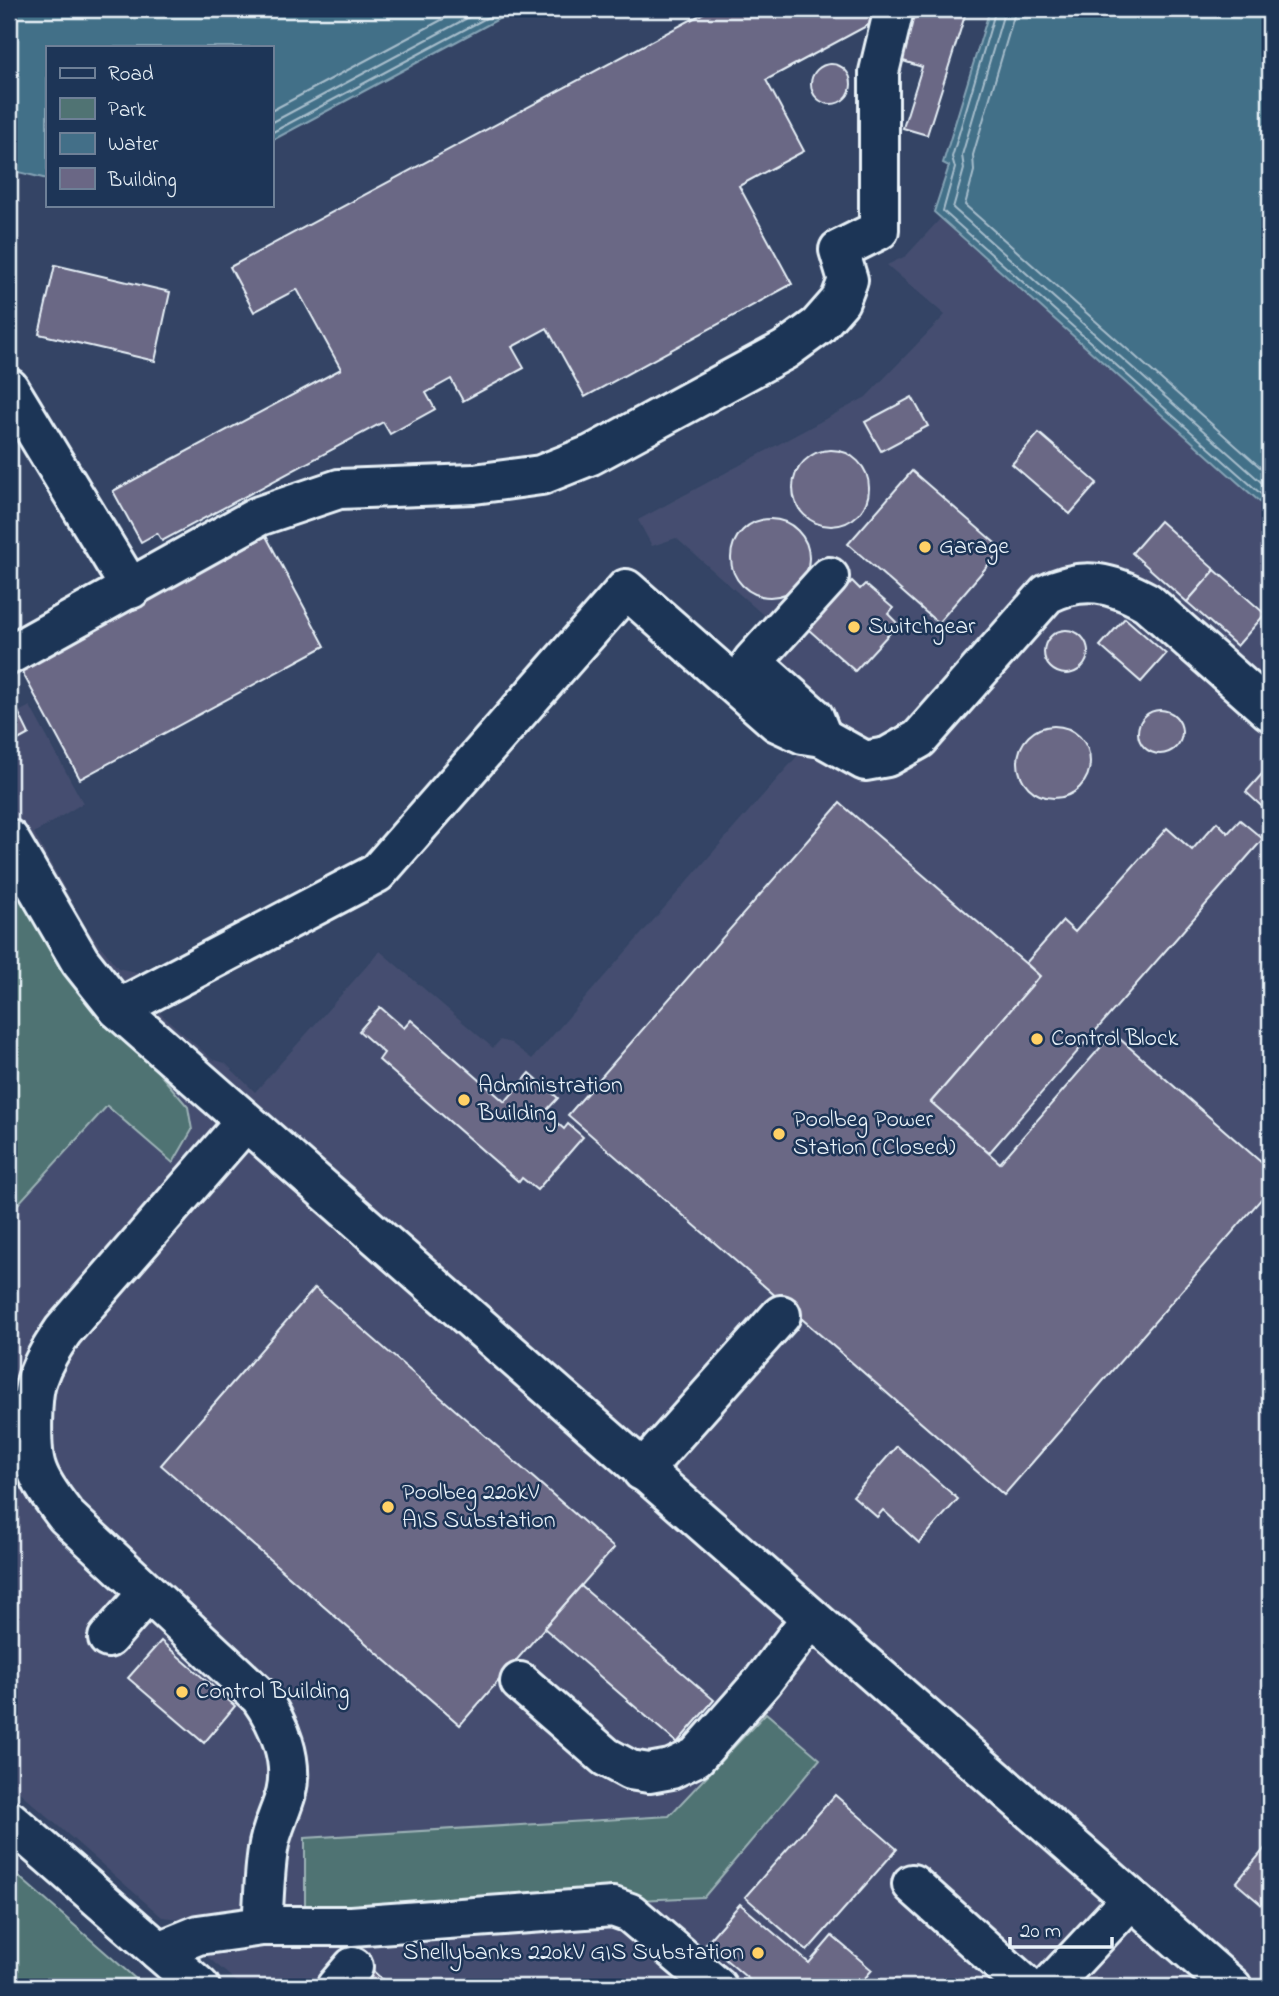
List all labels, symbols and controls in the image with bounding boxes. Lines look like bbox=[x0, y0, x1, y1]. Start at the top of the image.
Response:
legend bbox=[46, 46, 273, 206]
text: Road bbox=[108, 60, 154, 90]
text: Park bbox=[108, 96, 147, 126]
text: Water bbox=[108, 130, 159, 160]
text: Building bbox=[107, 166, 177, 198]
place label: Garage bbox=[939, 530, 1009, 565]
marker: Garage bbox=[917, 539, 933, 555]
place label: Switchgear bbox=[868, 610, 976, 645]
marker: Switchgear bbox=[846, 619, 862, 635]
place label: Control Block bbox=[1051, 1022, 1179, 1057]
marker: Control Block bbox=[1029, 1031, 1045, 1047]
place label: Administration Building bbox=[477, 1069, 623, 1132]
marker: Administration Building bbox=[456, 1092, 472, 1108]
place label: Poolbeg Power Station (Closed) bbox=[793, 1103, 955, 1166]
marker: Poolbeg Power Station (Closed) bbox=[771, 1126, 787, 1142]
place label: Poolbeg 220kV AIS Substation bbox=[402, 1476, 556, 1539]
marker: Poolbeg 220kV AIS Substation bbox=[380, 1499, 396, 1515]
place label: Control Building bbox=[196, 1675, 349, 1710]
marker: Control Building bbox=[174, 1684, 190, 1700]
scale bar bbox=[1010, 1905, 1111, 1949]
text: 20 m bbox=[1020, 1917, 1061, 1947]
place label: Shellybanks 220kV GIS Substation bbox=[403, 1936, 744, 1972]
marker: Shellybanks 220kV GIS Substation bbox=[750, 1945, 766, 1961]

